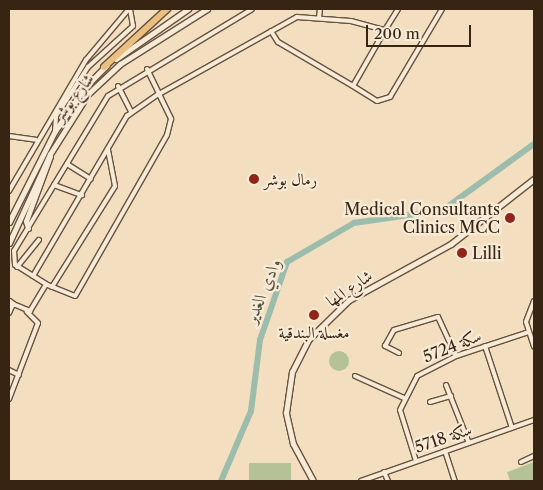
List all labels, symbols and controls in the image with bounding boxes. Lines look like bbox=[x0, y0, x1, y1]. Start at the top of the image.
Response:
scale bar bbox=[368, 15, 473, 47]
text: 200 m bbox=[374, 24, 420, 43]
street label: شارع بوشر bbox=[49, 69, 97, 125]
place label: رمال بوشر bbox=[264, 169, 317, 189]
marker: رمال بوشر bbox=[248, 173, 260, 185]
place label: Medical Consultants Clinics MCC bbox=[344, 199, 500, 237]
marker: Medical Consultants Clinics MCC bbox=[504, 212, 516, 224]
place label: Lilli bbox=[472, 243, 502, 263]
marker: Lilli bbox=[456, 247, 468, 259]
water label: وادي الغدير bbox=[240, 255, 286, 327]
street label: شارع المها bbox=[322, 266, 376, 310]
marker: مغسلة البندقية bbox=[308, 309, 320, 321]
place label: مغسلة البندقية bbox=[278, 322, 350, 342]
street label: سكة 5724 bbox=[420, 326, 484, 366]
street label: سكة 5718 bbox=[412, 419, 474, 457]

